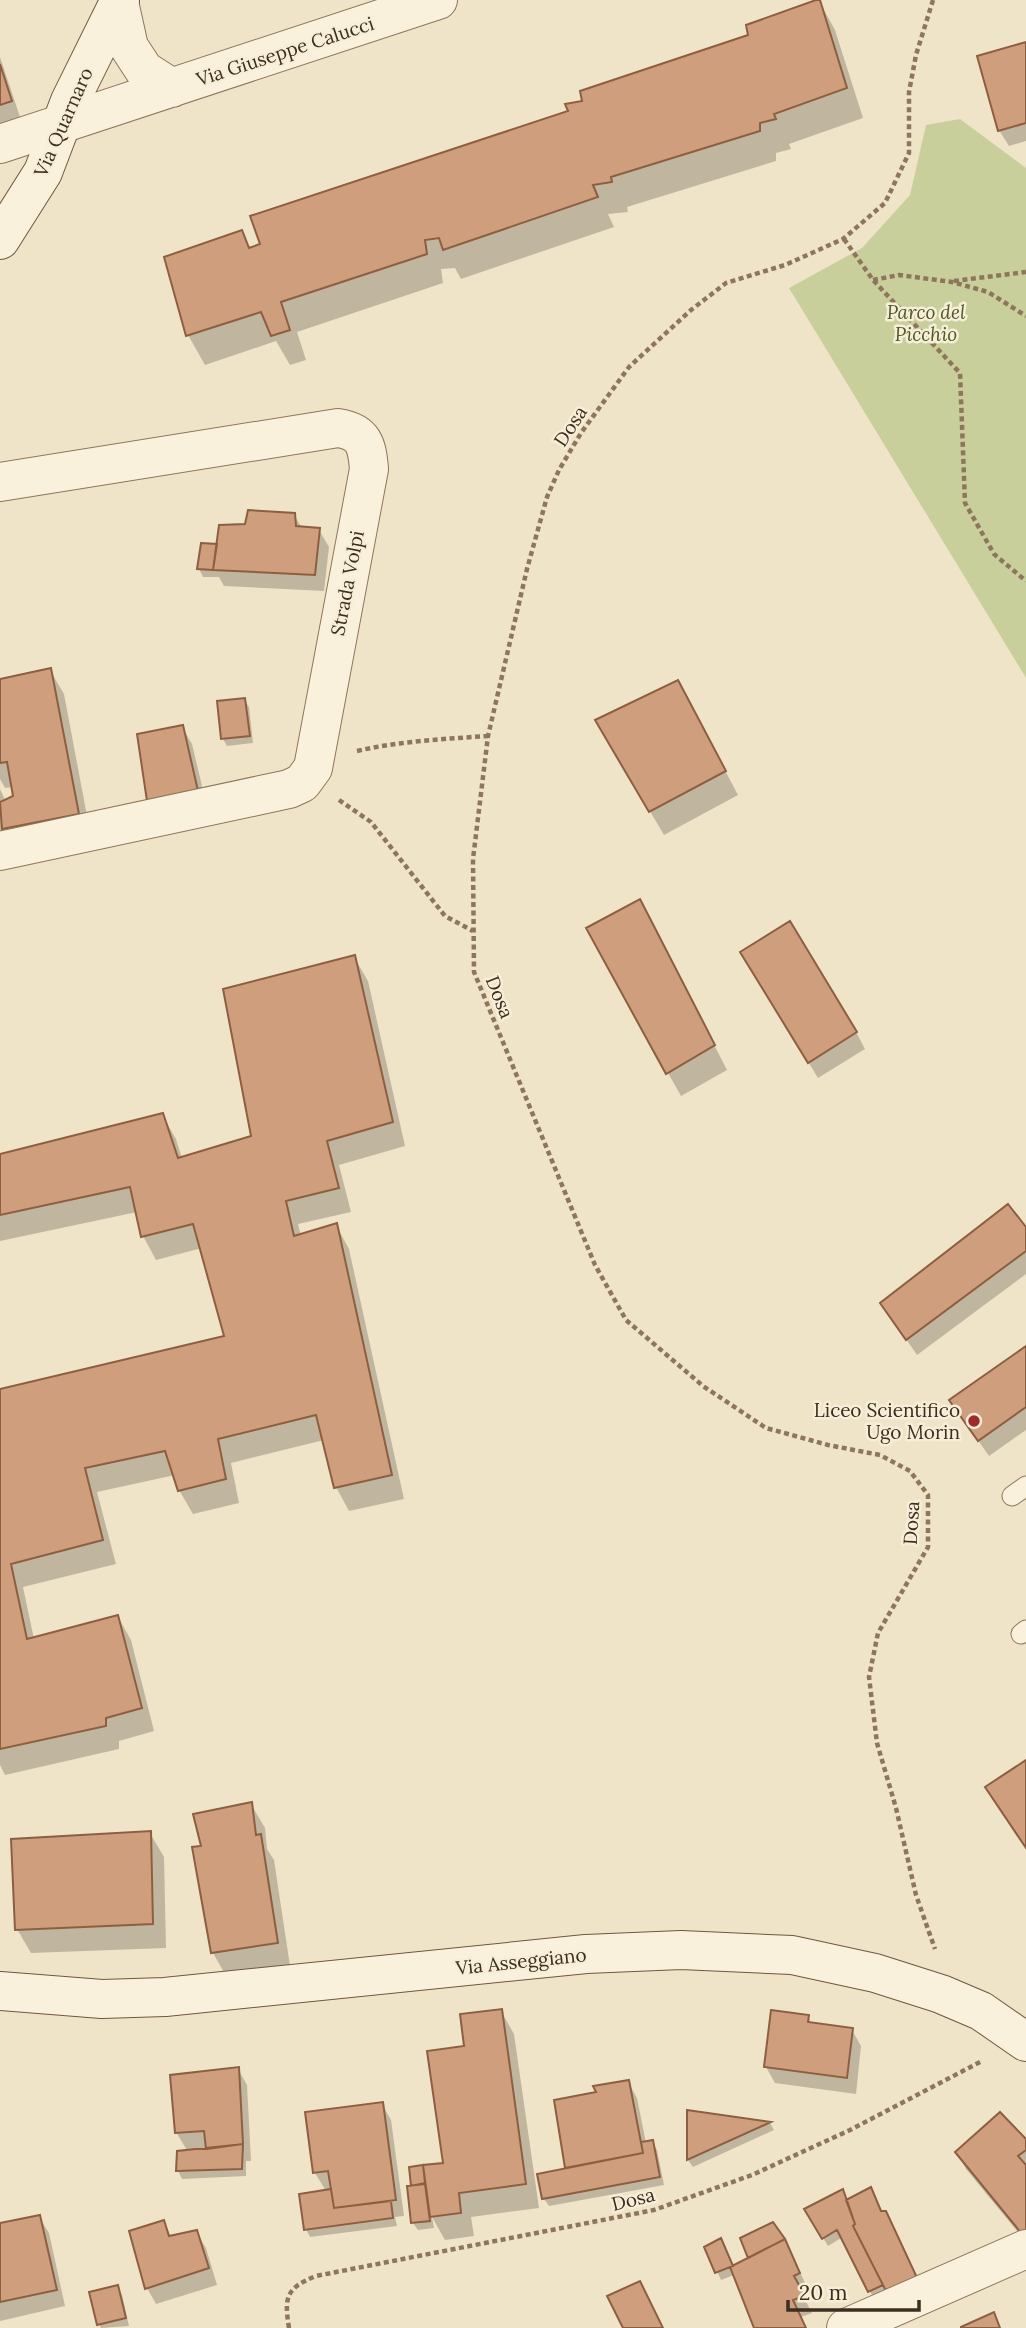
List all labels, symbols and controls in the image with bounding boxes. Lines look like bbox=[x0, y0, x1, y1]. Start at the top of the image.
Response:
street label: Via Giuseppe Calucci bbox=[192, 11, 377, 91]
street label: Via Quarnaro bbox=[28, 64, 98, 181]
park label: Parco del Picchio bbox=[887, 300, 966, 346]
street label: Dosa bbox=[548, 401, 592, 451]
street label: Strada Volpi bbox=[325, 528, 369, 638]
street label: Dosa bbox=[481, 972, 519, 1022]
place label: Liceo Scientifico Ugo Morin bbox=[814, 1398, 960, 1444]
marker: Liceo Scientifico Ugo Morin bbox=[966, 1413, 982, 1429]
street label: Dosa bbox=[898, 1500, 924, 1546]
street label: Via Asseggiano bbox=[453, 1942, 588, 1980]
street label: Dosa bbox=[609, 2182, 657, 2216]
scale bar bbox=[788, 2268, 919, 2312]
text: 20 m bbox=[799, 2279, 848, 2306]

